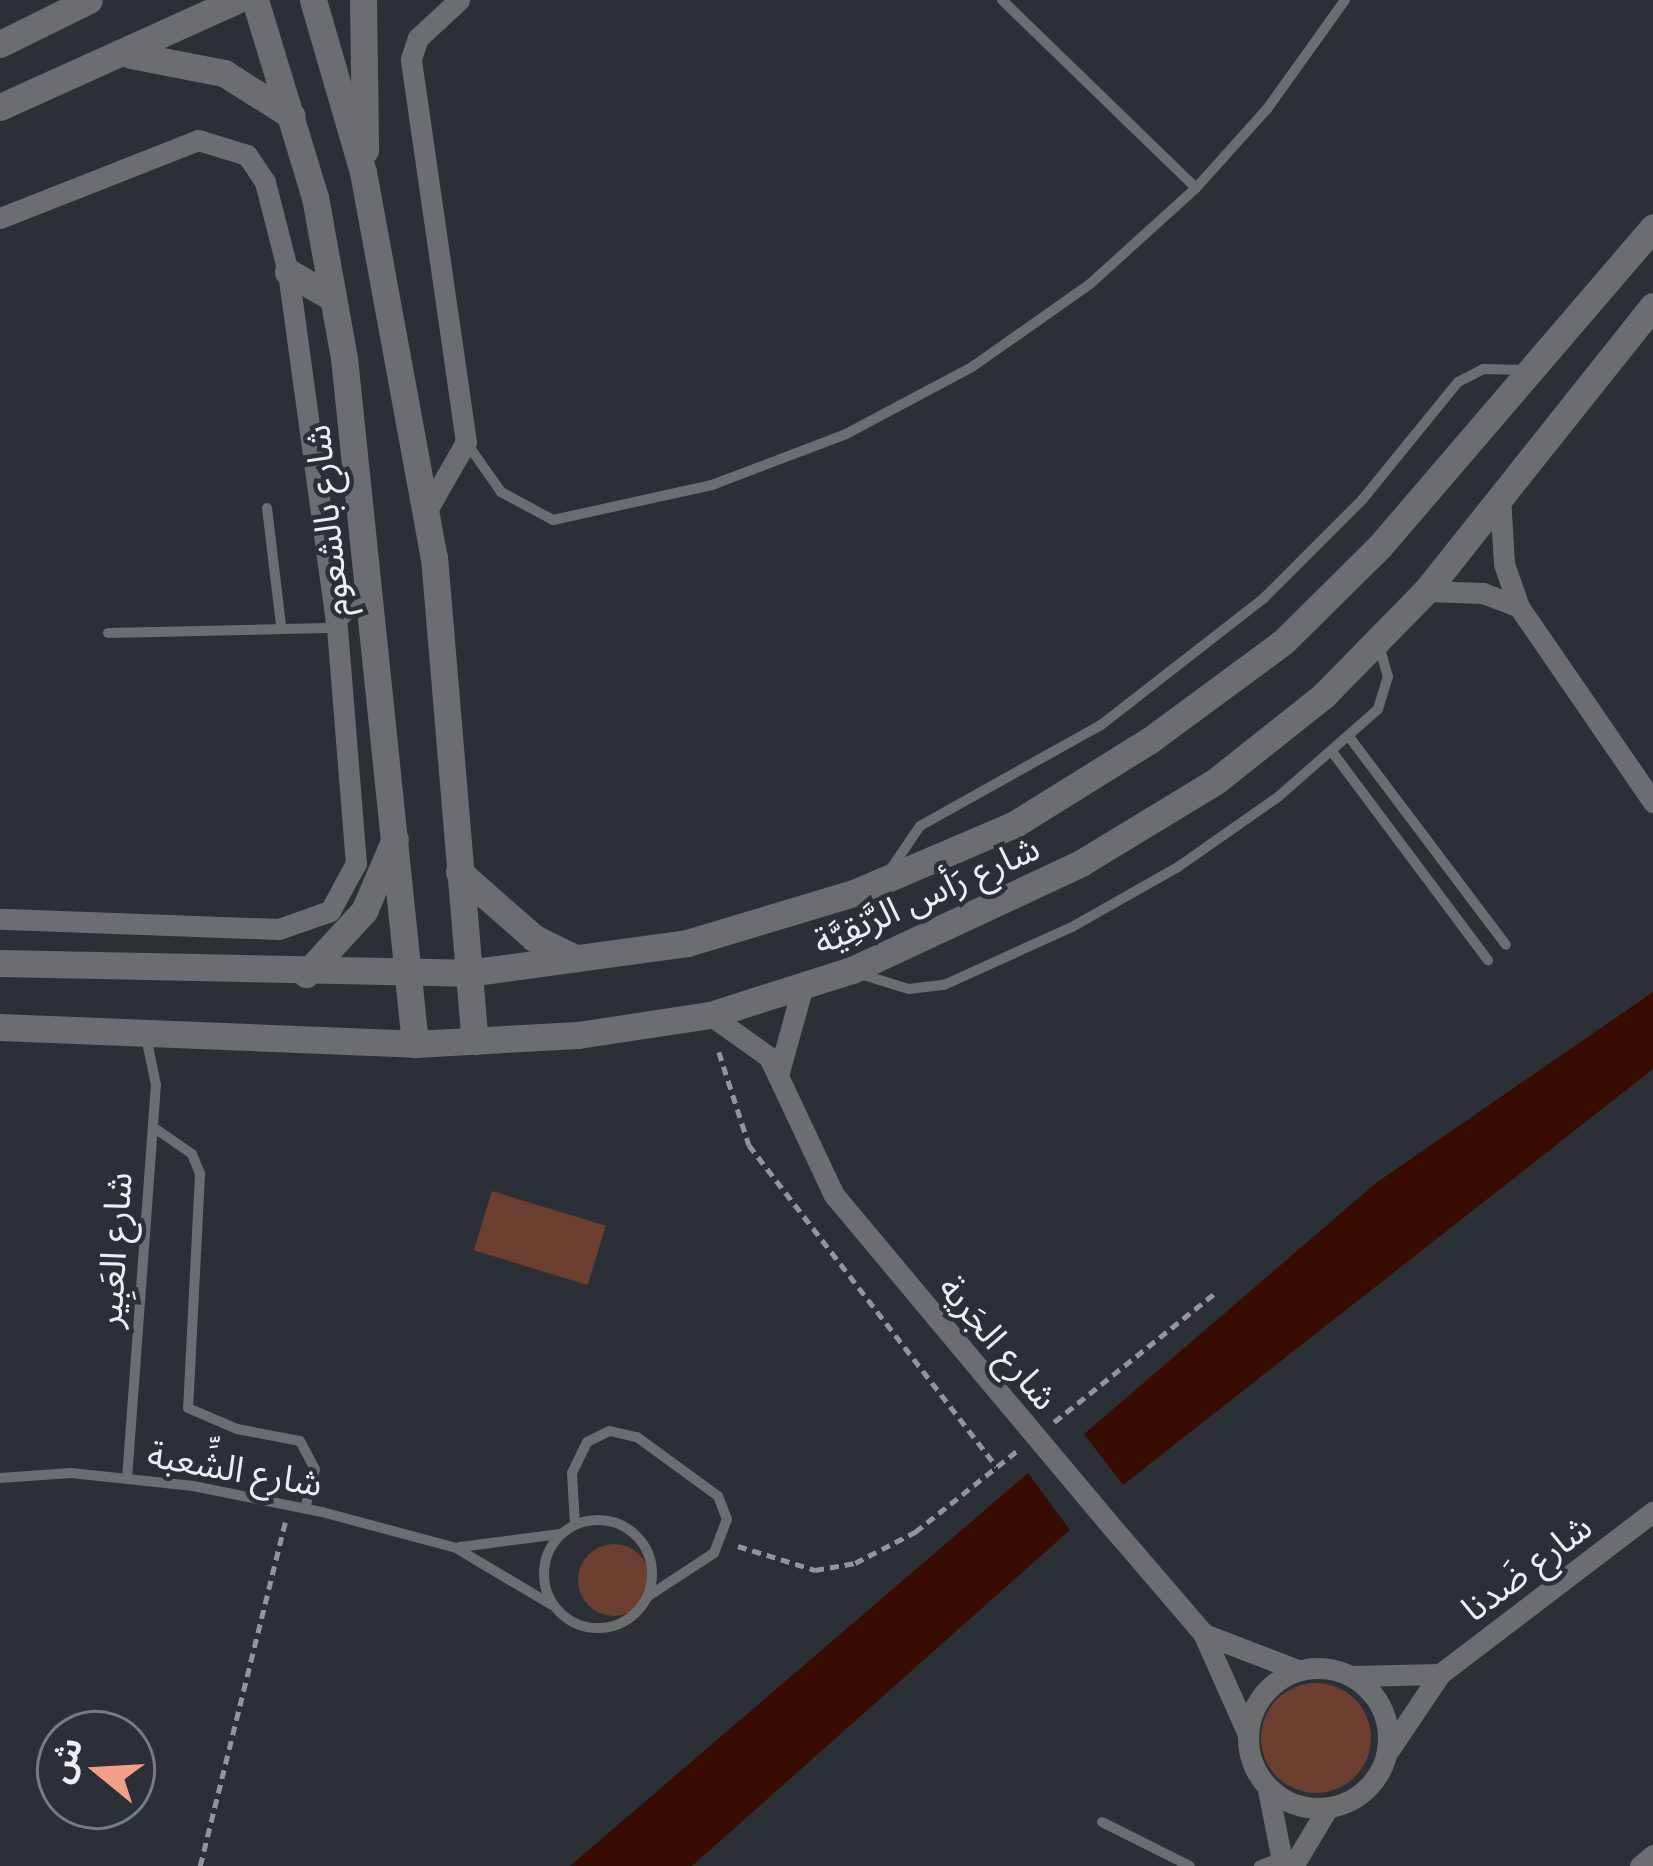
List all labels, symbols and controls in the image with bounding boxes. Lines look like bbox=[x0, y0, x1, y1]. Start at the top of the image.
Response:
street label: شارع بالشعوم bbox=[294, 423, 358, 619]
street label: شارع رَأس الرَّنقِيَّة bbox=[806, 825, 1046, 963]
street label: شارع العَبِير bbox=[86, 1171, 140, 1329]
street label: شارع الجَرية bbox=[930, 1266, 1068, 1418]
street label: شارع الشِّعبة bbox=[144, 1431, 326, 1505]
street label: شارع ضَدنا bbox=[1453, 1504, 1599, 1630]
north arrow bbox=[36, 1710, 156, 1830]
text: ش bbox=[36, 1731, 93, 1788]

